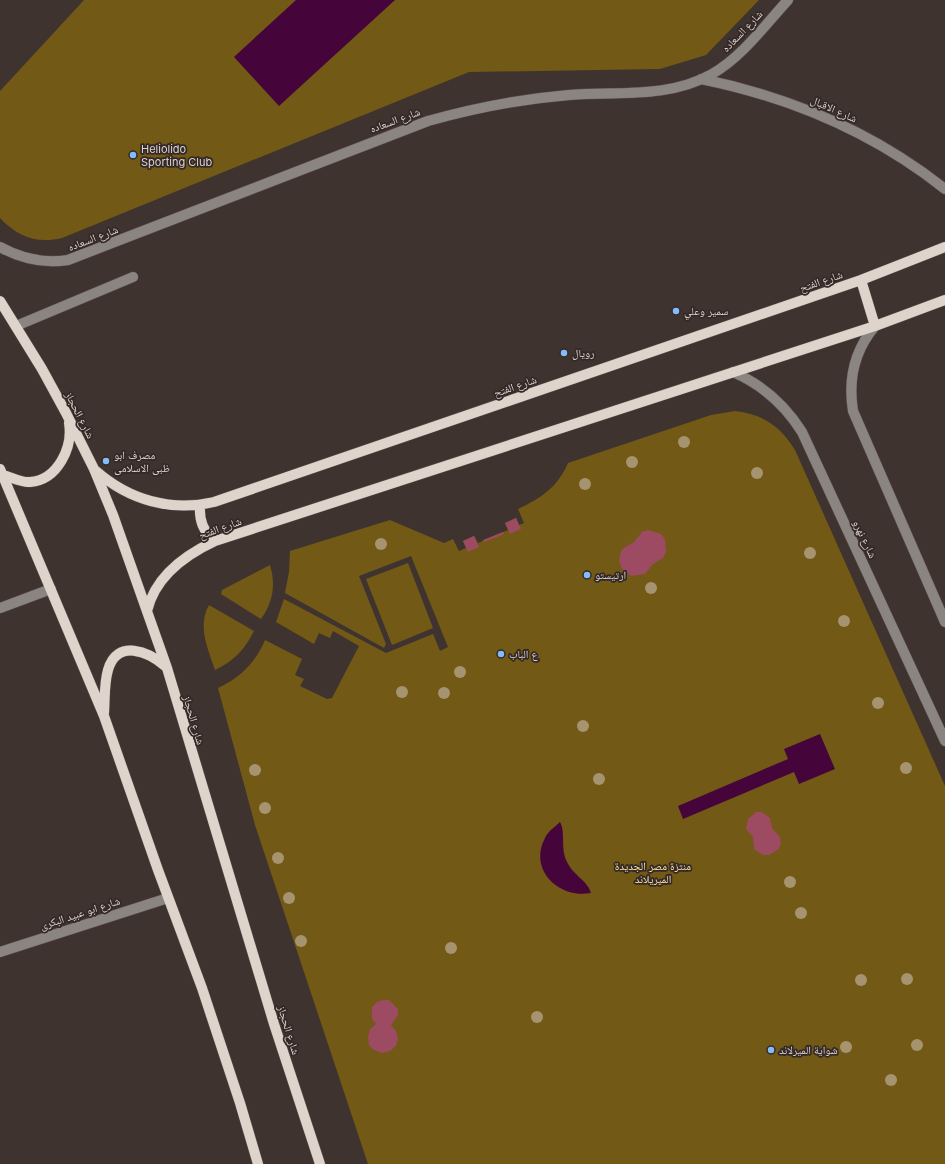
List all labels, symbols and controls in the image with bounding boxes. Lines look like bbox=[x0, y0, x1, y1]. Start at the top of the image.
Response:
street label: شارع السعاده bbox=[719, 7, 765, 55]
street label: شارع الاقبال bbox=[809, 93, 859, 125]
street label: شارع السعاده bbox=[368, 104, 422, 136]
place label: Heliolido Sporting Club bbox=[141, 142, 213, 169]
marker: Heliolido Sporting Club bbox=[128, 150, 138, 160]
street label: شارع السعاده bbox=[66, 222, 120, 254]
street label: شارع الفتح bbox=[798, 267, 844, 295]
place label: سمير وعلي bbox=[684, 304, 728, 320]
marker: سمير وعلي bbox=[671, 306, 681, 316]
place label: رويال bbox=[572, 346, 595, 360]
marker: رويال bbox=[559, 348, 569, 358]
street label: شارع الفتح bbox=[492, 372, 538, 400]
street label: شارع الحجاز bbox=[62, 388, 98, 441]
place label: مصرف ابو ظبى الاسلامى bbox=[114, 448, 170, 475]
marker: مصرف ابو ظبى الاسلامى bbox=[101, 456, 111, 466]
street label: شارع الفتح bbox=[197, 514, 243, 542]
street label: شارع نهرو bbox=[850, 518, 880, 560]
place label: ارتيستو bbox=[595, 568, 626, 582]
marker: ارتيستو bbox=[582, 570, 592, 580]
place label: ع الباب bbox=[509, 647, 539, 661]
marker: ع الباب bbox=[496, 649, 506, 659]
street label: شارع الحجاز bbox=[180, 693, 208, 746]
park label: منتزة مصر الجديدة الميريلاند bbox=[615, 859, 691, 886]
street label: شارع ابو عبيد البكرى bbox=[38, 893, 122, 933]
street label: شارع الحجاز bbox=[275, 1003, 303, 1056]
place label: شواية الميرلاند bbox=[779, 1043, 838, 1057]
marker: شواية الميرلاند bbox=[766, 1045, 776, 1055]

